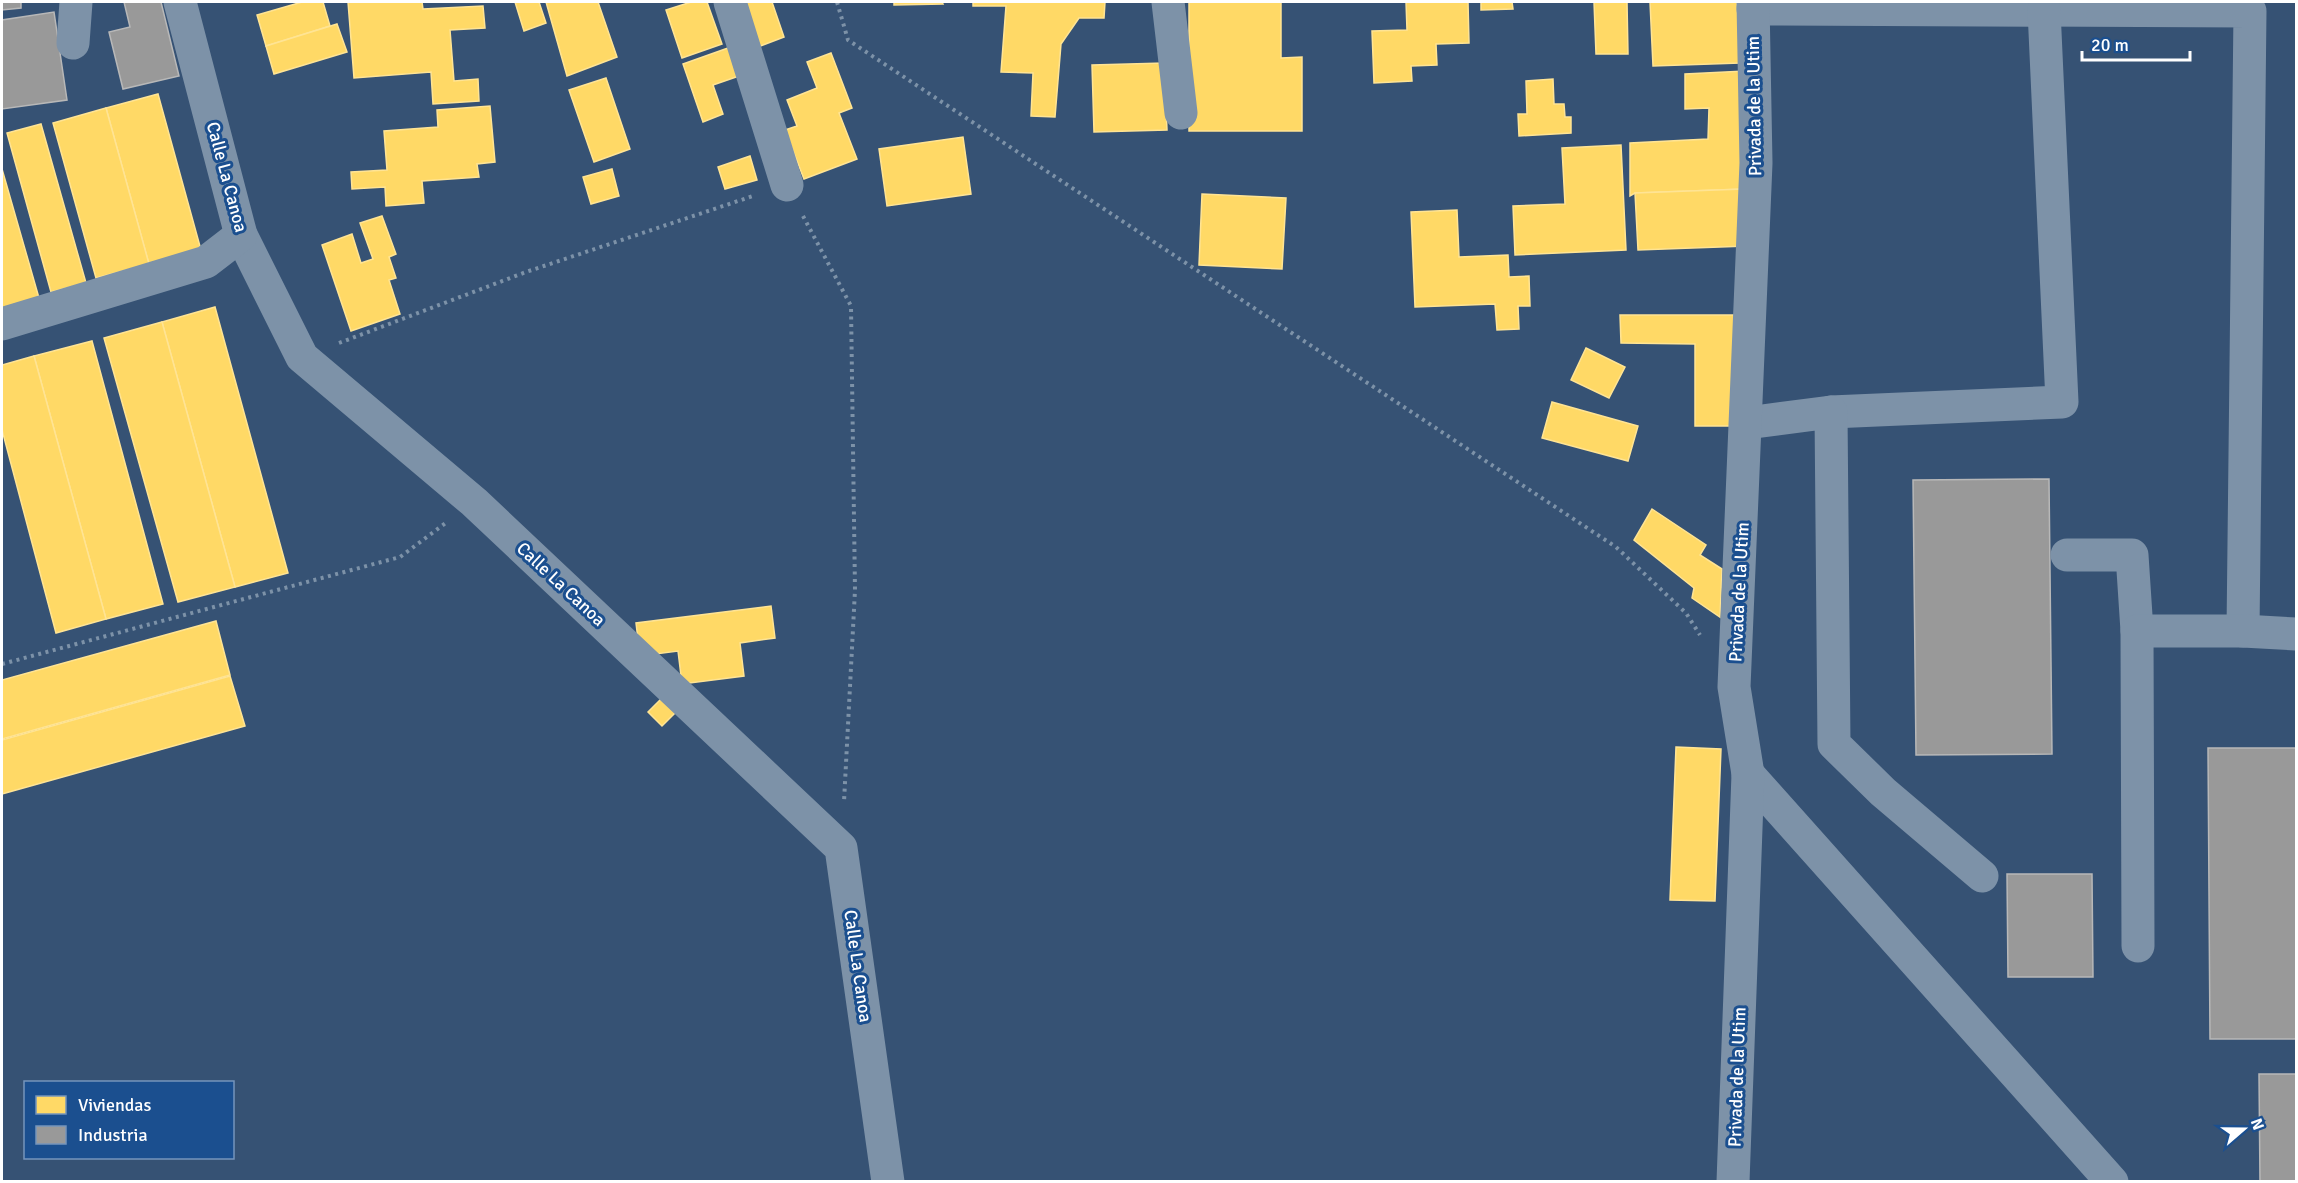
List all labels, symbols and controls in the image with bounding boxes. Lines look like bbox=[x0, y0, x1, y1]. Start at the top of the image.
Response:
scale bar bbox=[2082, 24, 2190, 62]
text: 20 m bbox=[2091, 34, 2129, 56]
street label: Privada de la Utim bbox=[1742, 36, 1766, 176]
street label: Calle La Canoa bbox=[202, 119, 252, 235]
street label: Privada de la Utim bbox=[1724, 522, 1754, 662]
street label: Calle La Canoa bbox=[512, 537, 610, 631]
street label: Calle La Canoa bbox=[839, 908, 877, 1024]
street label: Privada de la Utim bbox=[1724, 1007, 1750, 1147]
legend bbox=[24, 1081, 234, 1159]
text: Viviendas bbox=[78, 1094, 151, 1116]
north arrow bbox=[2214, 1099, 2274, 1159]
text: N bbox=[2246, 1116, 2268, 1133]
text: Industria bbox=[78, 1124, 148, 1146]

